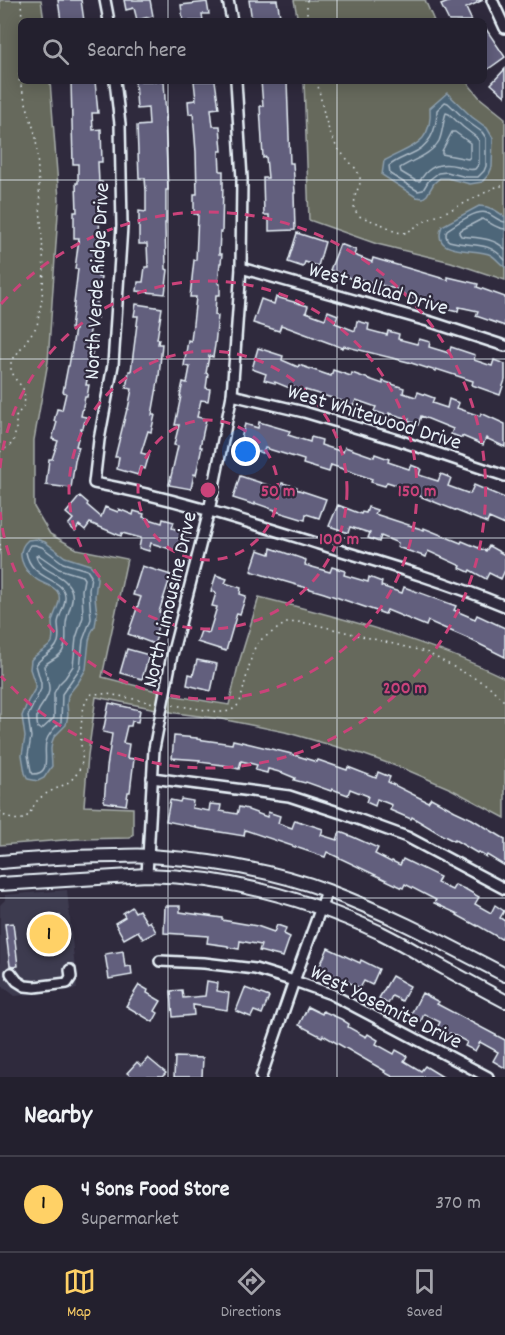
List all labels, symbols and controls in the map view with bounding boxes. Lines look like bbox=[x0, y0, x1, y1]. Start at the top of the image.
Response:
search box bbox=[18, 18, 487, 84]
icon: search bbox=[39, 35, 72, 68]
text: Search here bbox=[87, 36, 186, 67]
street label: North Verde Ridge Drive bbox=[78, 182, 119, 381]
street label: West Ballad Drive bbox=[305, 256, 452, 325]
street label: West Whitewood Drive bbox=[283, 377, 465, 460]
your location bbox=[231, 437, 260, 466]
centre of rings bbox=[198, 480, 218, 500]
text: 50 m bbox=[261, 480, 295, 505]
text: 150 m bbox=[398, 480, 436, 505]
street label: North Limousine Drive bbox=[136, 509, 207, 691]
text: 100 m bbox=[319, 528, 359, 553]
text: 200 m bbox=[383, 677, 427, 702]
pin: 1 bbox=[29, 912, 68, 956]
street label: West Yosemite Drive bbox=[304, 958, 467, 1058]
text: Nearby bbox=[24, 1098, 92, 1135]
text: 4 Sons Food Store bbox=[81, 1175, 229, 1206]
text: 1 bbox=[41, 1190, 46, 1218]
text: 370 m bbox=[435, 1190, 481, 1218]
text: Supermarket bbox=[81, 1206, 179, 1234]
tab: Map bbox=[63, 1265, 96, 1324]
tab: Directions bbox=[221, 1265, 281, 1324]
tab: Saved bbox=[407, 1265, 442, 1324]

